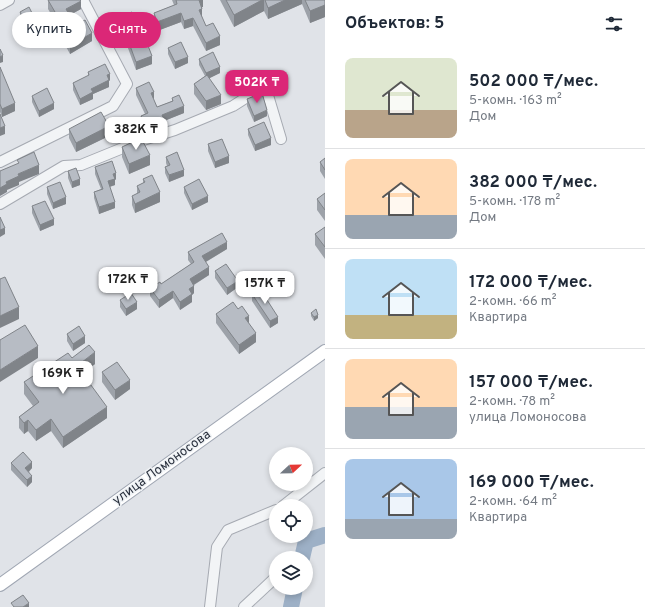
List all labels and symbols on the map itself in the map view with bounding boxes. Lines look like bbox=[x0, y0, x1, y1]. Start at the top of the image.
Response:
pin: 502K ₸ bbox=[224, 70, 290, 104]
pin: 382K ₸ bbox=[103, 117, 169, 151]
pin: 172K ₸ bbox=[95, 267, 161, 301]
pin: 157K ₸ bbox=[232, 271, 298, 305]
pin: 169K ₸ bbox=[30, 361, 96, 395]
street label: улица Ломоносова bbox=[110, 427, 214, 509]
north arrow bbox=[269, 447, 313, 491]

